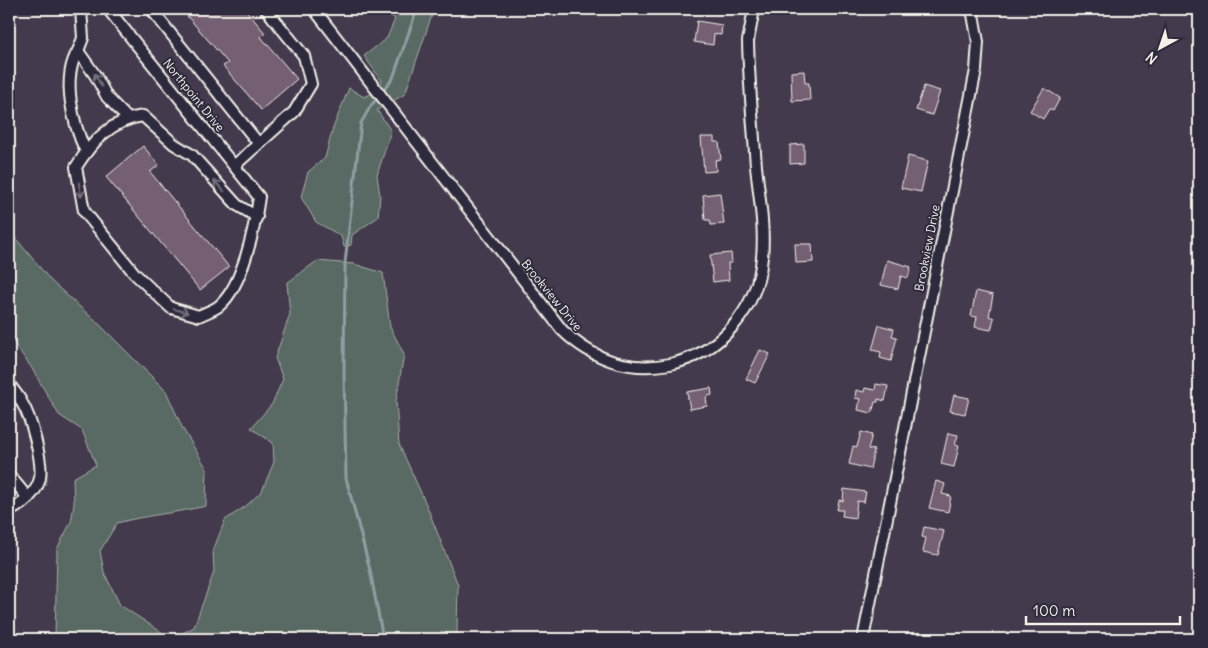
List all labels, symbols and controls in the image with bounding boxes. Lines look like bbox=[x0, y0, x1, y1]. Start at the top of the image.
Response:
north arrow bbox=[1136, 22, 1186, 72]
text: N bbox=[1142, 48, 1161, 68]
street label: Northpoint Drive bbox=[160, 56, 228, 134]
one-way arrow bbox=[92, 73, 102, 88]
one-way arrow bbox=[213, 180, 225, 193]
one-way arrow bbox=[76, 181, 86, 197]
street label: Brookview Drive bbox=[911, 203, 943, 293]
street label: Brookview Drive bbox=[519, 256, 585, 334]
one-way arrow bbox=[172, 306, 188, 316]
scale bar bbox=[1026, 593, 1179, 625]
text: 100 m bbox=[1033, 601, 1075, 620]

